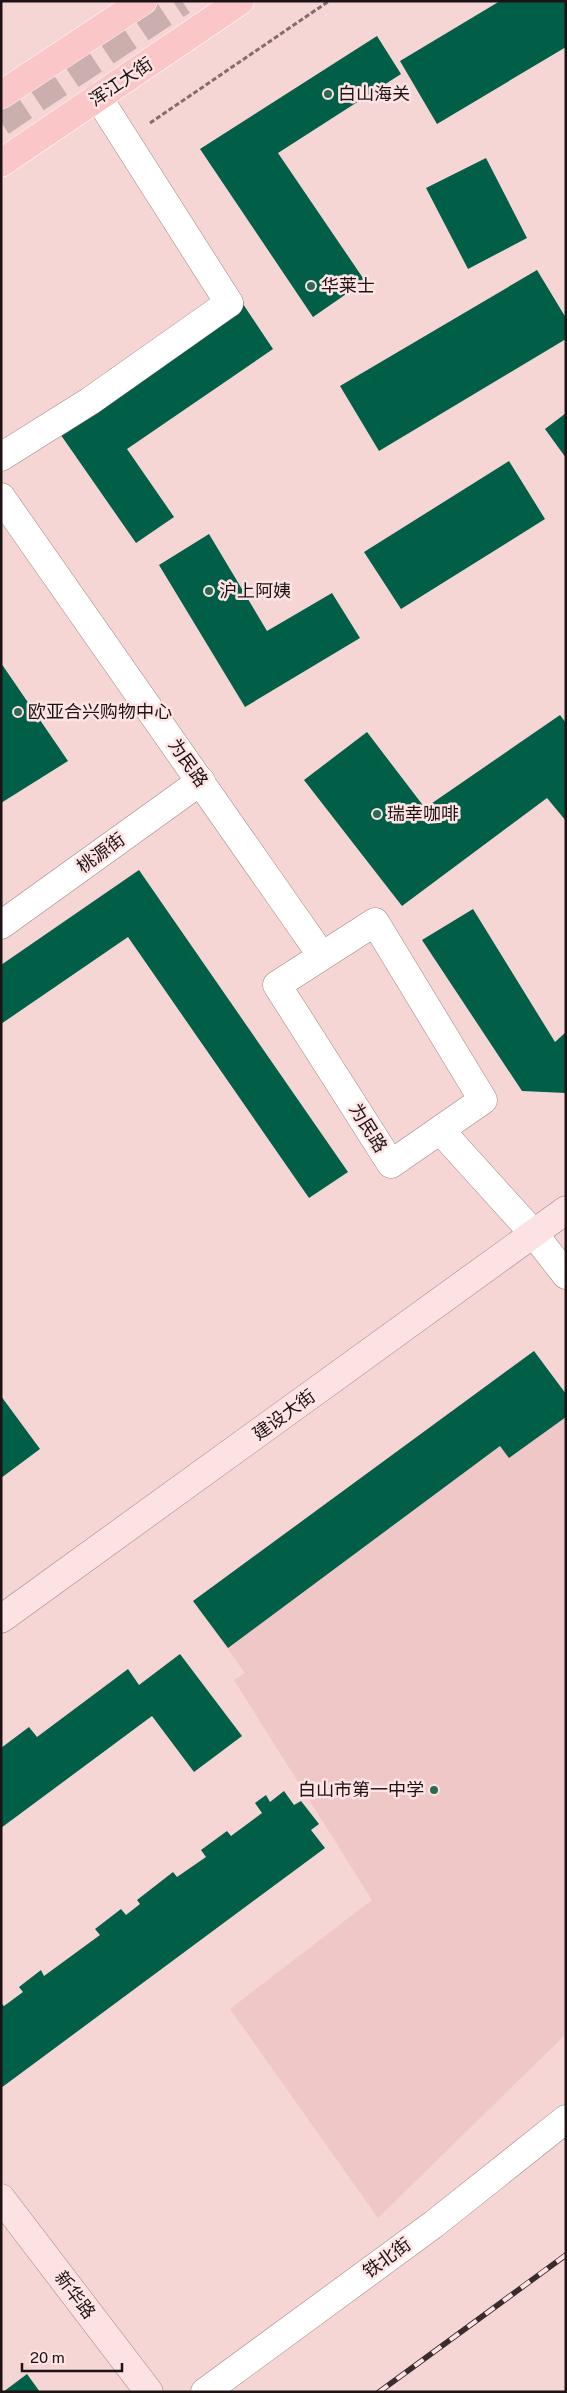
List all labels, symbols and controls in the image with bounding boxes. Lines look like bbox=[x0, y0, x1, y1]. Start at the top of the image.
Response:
street label: 浑江大街 bbox=[85, 53, 156, 110]
place label: 白山海关 bbox=[338, 83, 410, 104]
marker: 白山海关 bbox=[322, 88, 334, 100]
place label: 华莱士 bbox=[321, 275, 375, 296]
marker: 华莱士 bbox=[305, 280, 317, 292]
place label: 沪上阿姨 bbox=[219, 580, 291, 601]
marker: 沪上阿姨 bbox=[203, 585, 215, 597]
place label: 欧亚合兴购物中心 bbox=[28, 701, 172, 722]
marker: 欧亚合兴购物中心 bbox=[12, 706, 24, 718]
street label: 为民路 bbox=[164, 735, 212, 791]
place label: 瑞幸咖啡 bbox=[387, 803, 459, 824]
marker: 瑞幸咖啡 bbox=[371, 808, 383, 820]
street label: 桃源街 bbox=[73, 828, 129, 877]
street label: 为民路 bbox=[345, 1099, 392, 1156]
street label: 建设大街 bbox=[248, 1385, 319, 1444]
place label: 白山市第一中学 bbox=[298, 1779, 424, 1800]
marker: 白山市第一中学 bbox=[428, 1784, 440, 1796]
street label: 铁北街 bbox=[359, 2233, 415, 2282]
street label: 新华路 bbox=[51, 2267, 100, 2323]
scale bar bbox=[22, 2340, 122, 2372]
text: 20 m bbox=[30, 2349, 65, 2366]

